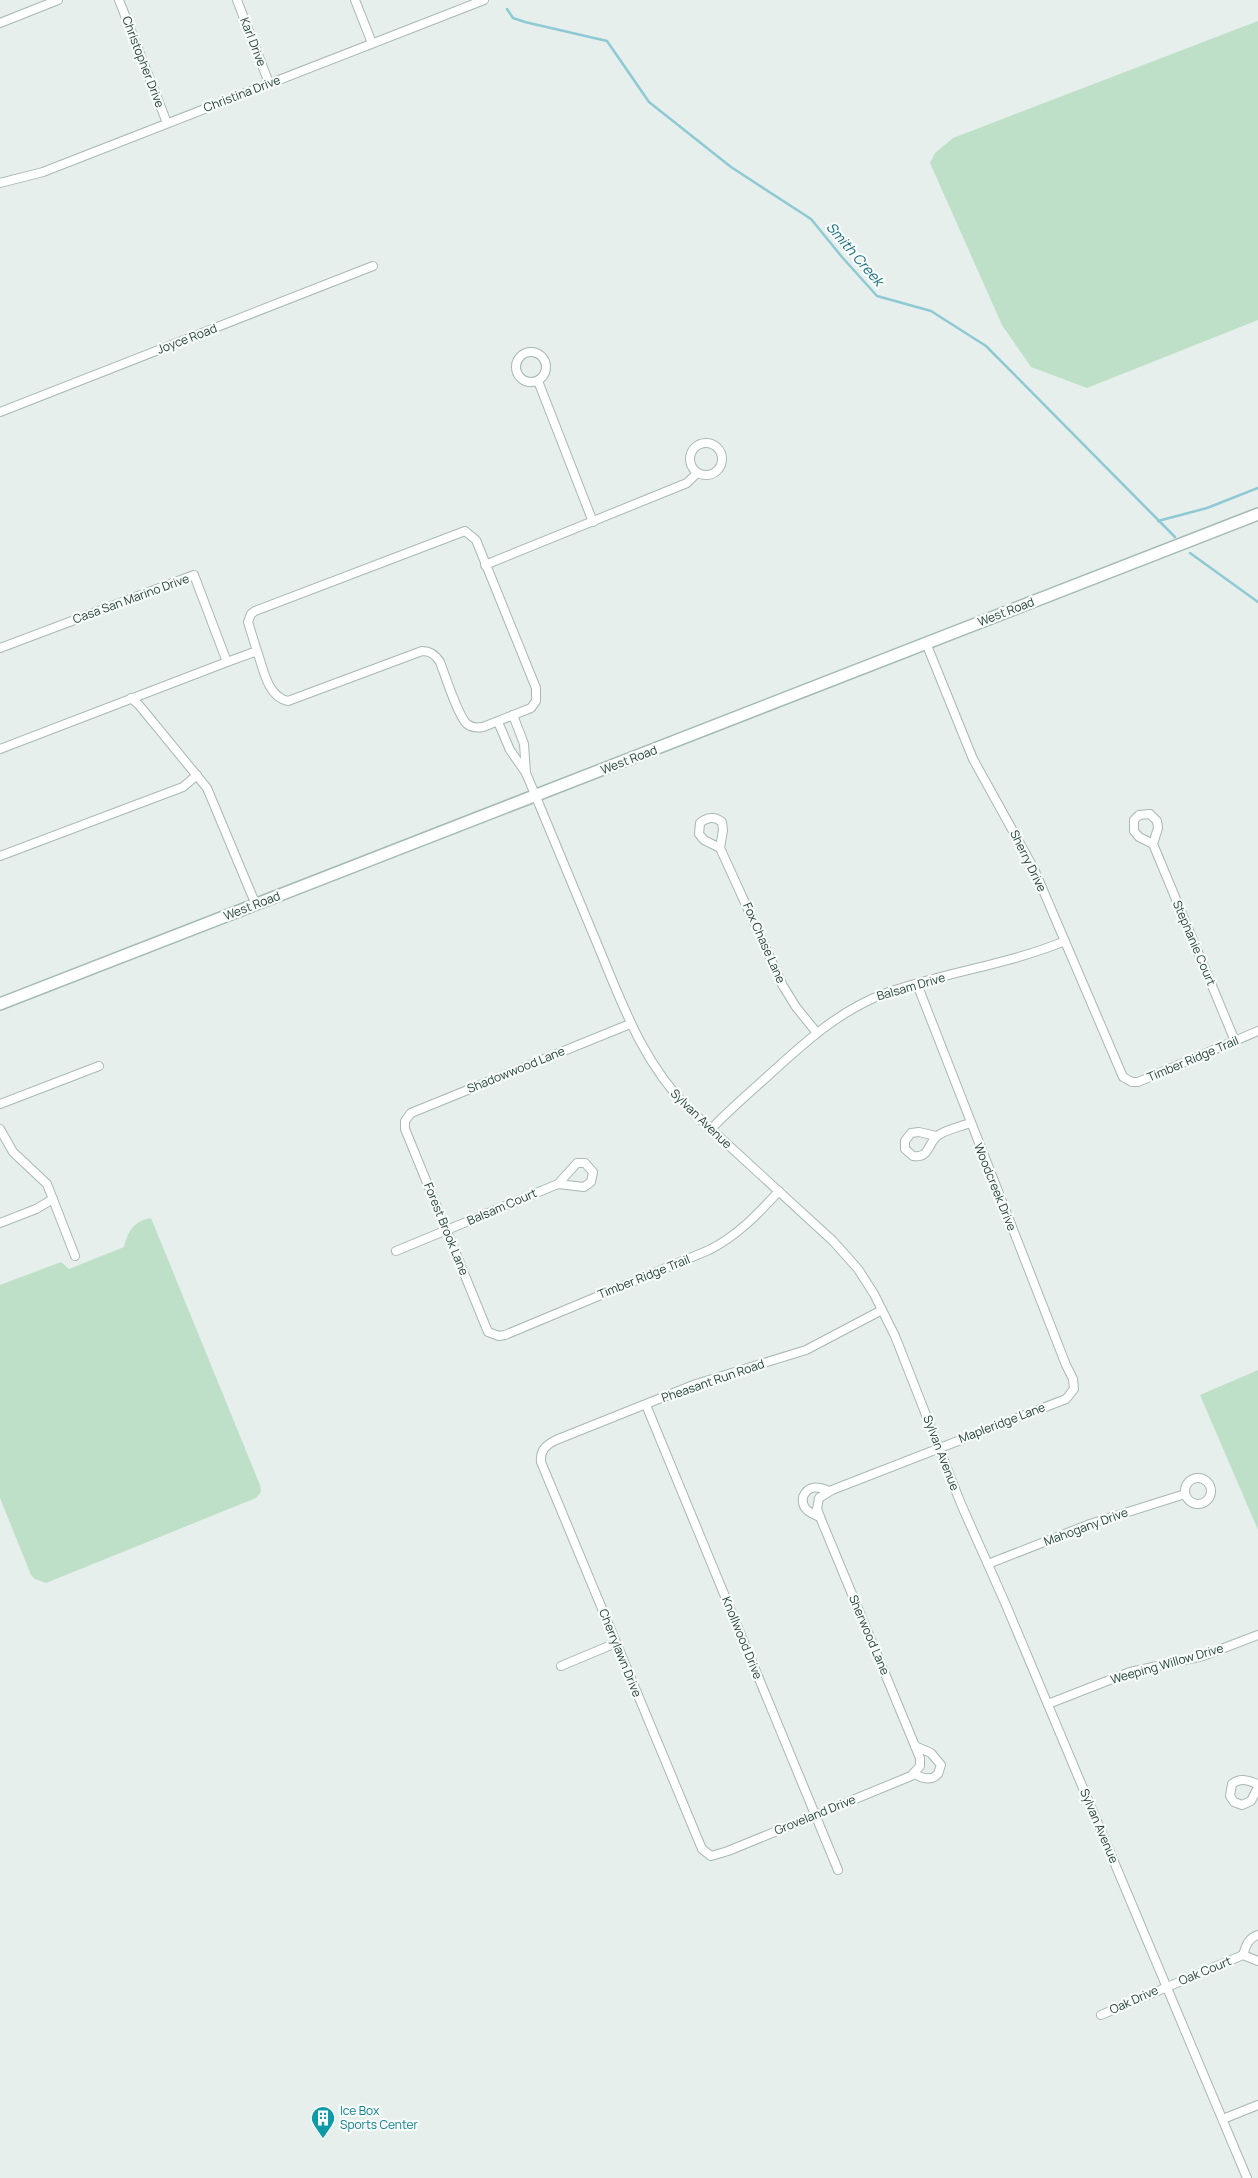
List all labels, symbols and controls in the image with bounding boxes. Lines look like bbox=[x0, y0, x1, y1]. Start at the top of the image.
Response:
street label: Christopher Drive bbox=[118, 14, 169, 110]
street label: Karl Drive bbox=[236, 15, 271, 69]
street label: Christina Drive bbox=[201, 71, 283, 116]
water label: Smith Creek bbox=[822, 218, 890, 291]
street label: Joyce Road bbox=[154, 319, 219, 358]
street label: Casa San Marino Drive bbox=[70, 570, 191, 628]
street label: West Road bbox=[975, 593, 1037, 630]
street label: West Road bbox=[598, 741, 660, 778]
street label: Sherry Drive bbox=[1006, 827, 1051, 895]
street label: West Road bbox=[221, 887, 283, 924]
street label: Stephanie Court bbox=[1169, 898, 1220, 988]
street label: Fox Chase Lane bbox=[739, 900, 790, 986]
street label: Balsam Drive bbox=[875, 969, 947, 1004]
street label: Timber Ridge Trail bbox=[1144, 1032, 1241, 1085]
street label: Shadowwood Lane bbox=[464, 1042, 567, 1097]
street label: Sylvan Avenue bbox=[667, 1085, 736, 1152]
street label: Woodcreek Drive bbox=[970, 1140, 1021, 1233]
street label: Forest Brook Lane bbox=[420, 1180, 473, 1278]
street label: Balsam Court bbox=[464, 1184, 540, 1229]
street label: Timber Ridge Trail bbox=[595, 1250, 692, 1303]
street label: Pheasant Run Road bbox=[659, 1355, 767, 1406]
street label: Mapleridge Lane bbox=[956, 1398, 1047, 1447]
street label: Sylvan Avenue bbox=[919, 1413, 964, 1493]
street label: Mahogany Drive bbox=[1041, 1503, 1130, 1550]
street label: Sherwood Lane bbox=[845, 1592, 894, 1677]
street label: Knollwood Drive bbox=[718, 1594, 767, 1682]
street label: Cherrylawn Drive bbox=[595, 1606, 646, 1699]
street label: Weeping Willow Drive bbox=[1108, 1639, 1225, 1688]
street label: Sylvan Avenue bbox=[1076, 1786, 1123, 1866]
street label: Groveland Drive bbox=[772, 1790, 858, 1839]
street label: Oak Court bbox=[1176, 1952, 1234, 1989]
street label: Oak Drive bbox=[1107, 1981, 1161, 2018]
place label: Ice Box Sports Center bbox=[340, 2102, 419, 2133]
building icon: Ice Box Sports Center bbox=[310, 2105, 336, 2139]

